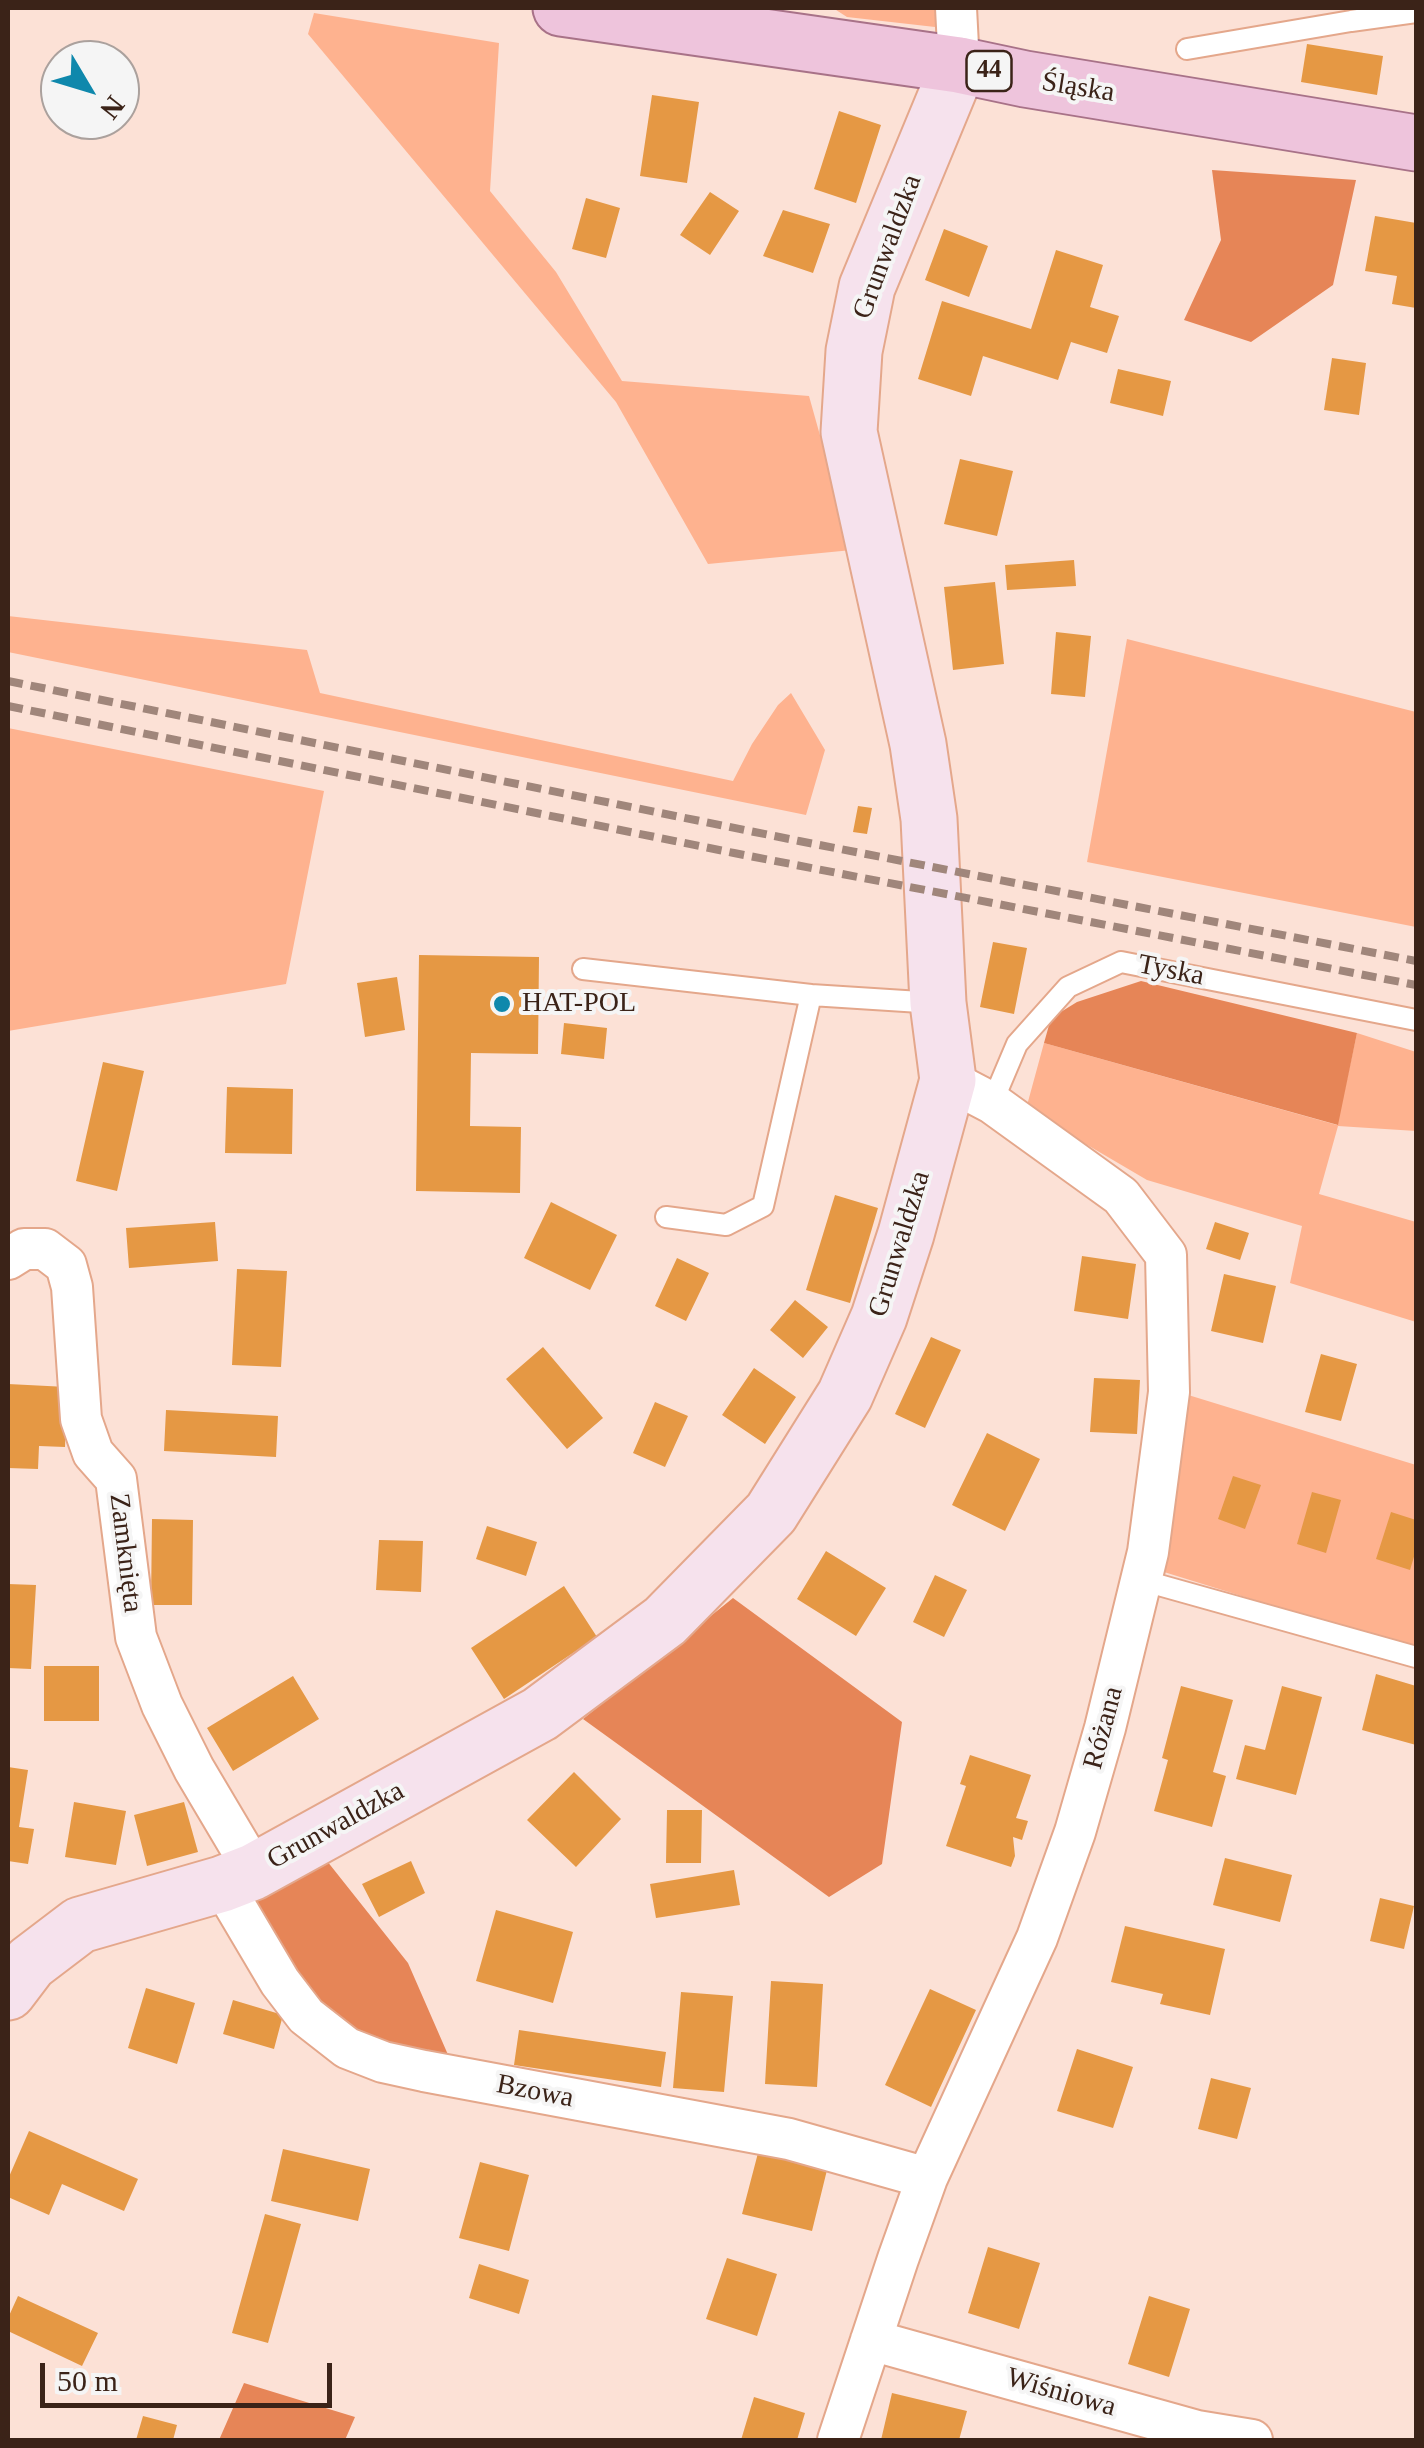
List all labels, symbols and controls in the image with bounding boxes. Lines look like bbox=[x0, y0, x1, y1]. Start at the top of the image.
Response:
north arrow bbox=[40, 40, 140, 140]
road number: 44 bbox=[966, 51, 1012, 91]
street label: Śląska bbox=[1039, 66, 1117, 110]
text: N bbox=[94, 90, 131, 125]
street label: Grunwaldzka bbox=[846, 170, 930, 324]
street label: Tyska bbox=[1135, 948, 1207, 994]
place label: HAT-POL bbox=[522, 987, 636, 1021]
marker: HAT-POL bbox=[491, 993, 513, 1015]
street label: Grunwaldzka bbox=[862, 1167, 938, 1321]
street label: Zamknięta bbox=[101, 1492, 149, 1614]
street label: Różana bbox=[1077, 1683, 1131, 1773]
street label: Grunwaldzka bbox=[262, 1775, 410, 1877]
street label: Bzowa bbox=[494, 2068, 576, 2116]
scale bar bbox=[45, 2343, 338, 2405]
street label: Wiśniowa bbox=[1002, 2361, 1120, 2425]
text: 50 m bbox=[57, 2364, 118, 2397]

